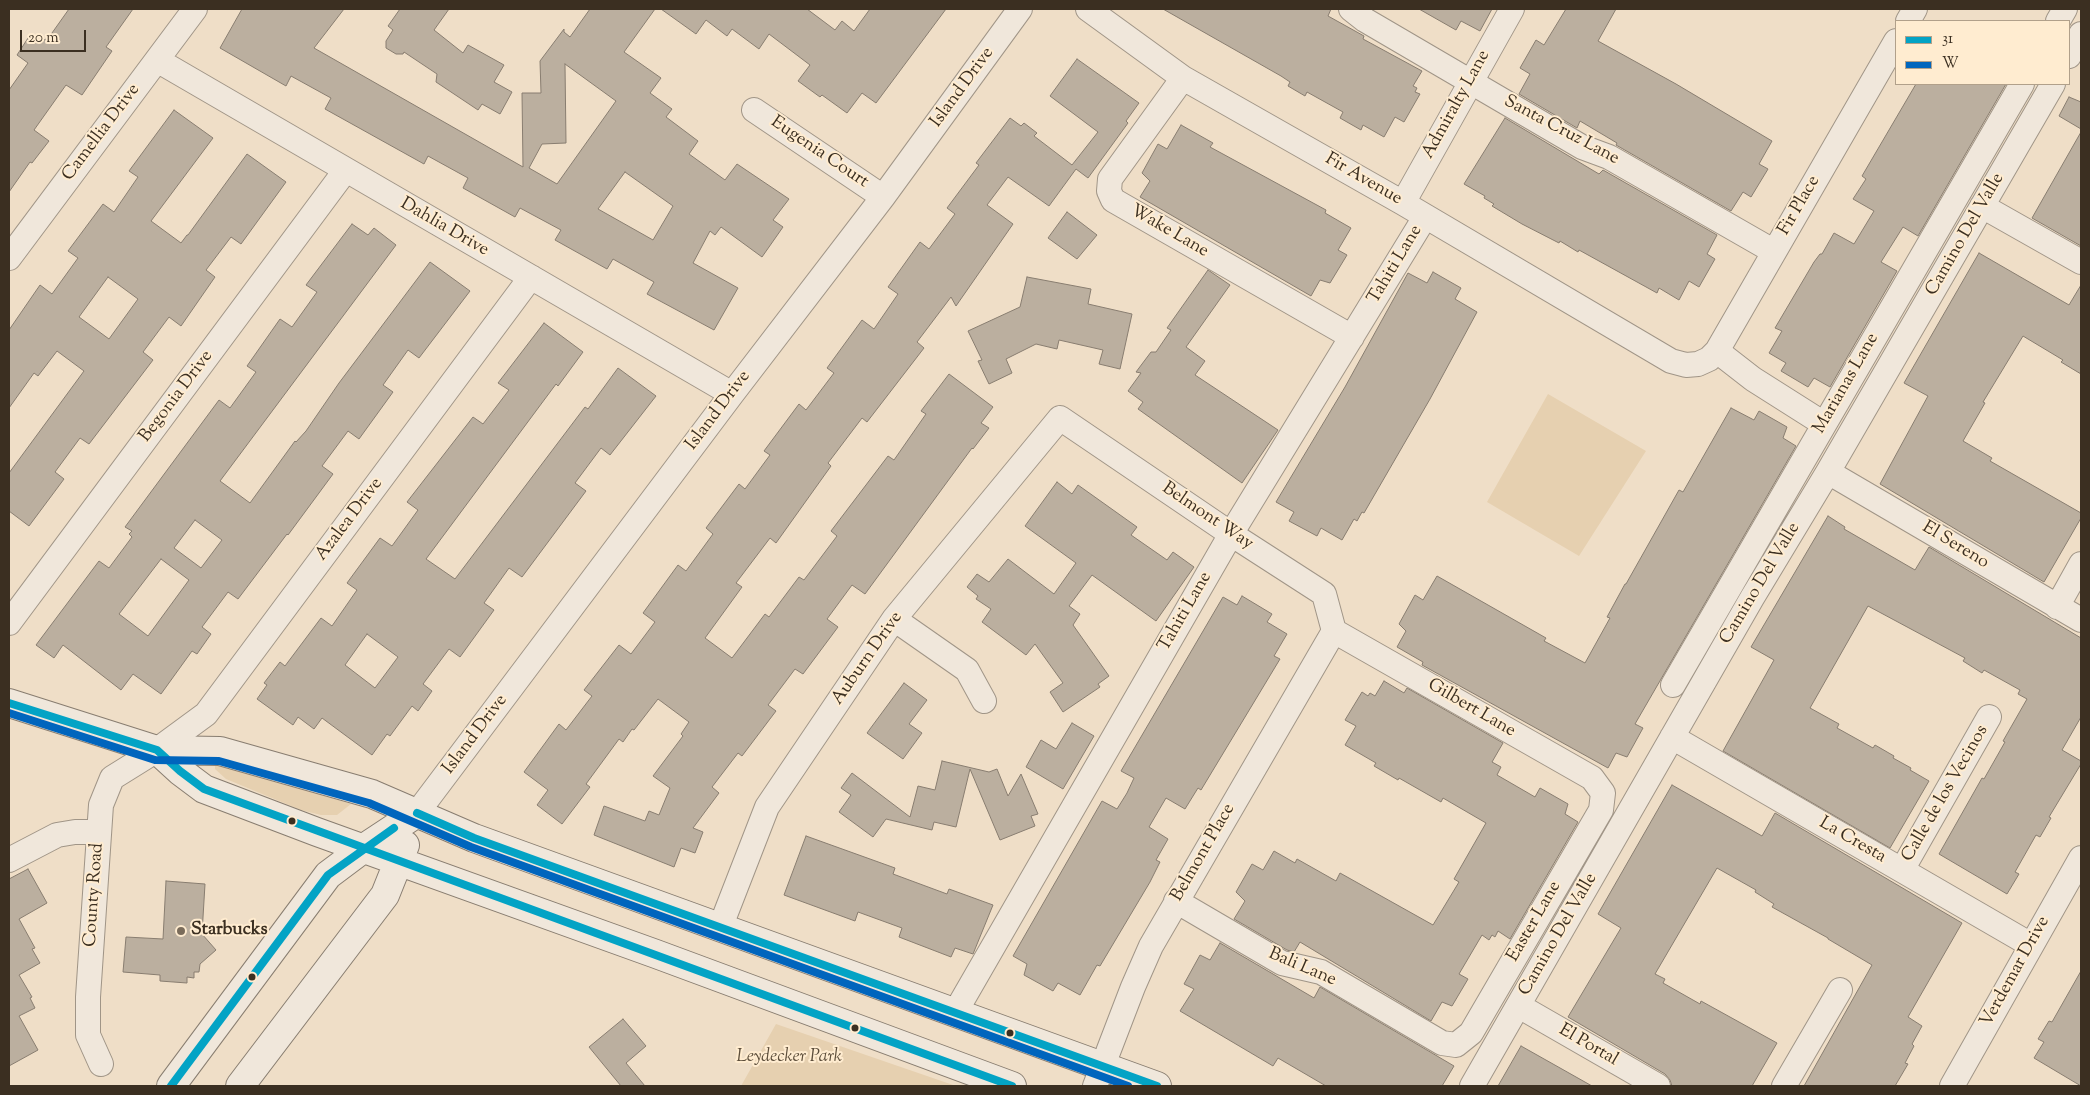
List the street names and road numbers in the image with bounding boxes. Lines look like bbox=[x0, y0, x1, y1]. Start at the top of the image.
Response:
street label: Island Drive bbox=[927, 44, 999, 132]
street label: Admiralty Lane bbox=[1418, 47, 1496, 163]
street label: Camellia Drive bbox=[58, 80, 146, 186]
street label: Santa Cruz Lane bbox=[1500, 91, 1622, 171]
street label: Eugenia Court bbox=[766, 112, 872, 194]
street label: Fir Avenue bbox=[1321, 149, 1405, 211]
street label: Camino Del Valle bbox=[1922, 170, 2010, 300]
street label: Fir Place bbox=[1774, 172, 1826, 240]
street label: Dahlia Drive bbox=[396, 194, 492, 262]
street label: Wake Lane bbox=[1126, 201, 1212, 263]
street label: Tahiti Lane bbox=[1364, 222, 1428, 308]
street label: Marianas Lane bbox=[1809, 330, 1885, 438]
street label: Begonia Drive bbox=[135, 347, 219, 447]
street label: Island Drive bbox=[682, 367, 756, 455]
street label: Azalea Drive bbox=[312, 474, 388, 566]
street label: Belmont Way bbox=[1157, 479, 1257, 555]
street label: El Sereno bbox=[1918, 518, 1992, 574]
street label: Camino Del Valle bbox=[1716, 519, 1806, 649]
street label: Tahiti Lane bbox=[1155, 568, 1217, 656]
street label: Auburn Drive bbox=[828, 608, 908, 710]
street label: Gilbert Lane bbox=[1423, 675, 1519, 743]
street label: Island Drive bbox=[439, 691, 513, 779]
street label: Calle de los Vecinos bbox=[1898, 722, 1994, 866]
street label: Belmont Place bbox=[1167, 800, 1241, 906]
street label: La Cresta bbox=[1815, 813, 1889, 869]
street label: County Road bbox=[81, 842, 109, 948]
street label: Camino Del Valle bbox=[1515, 870, 1603, 1000]
street label: Easter Lane bbox=[1503, 878, 1567, 966]
street label: Verdemar Drive bbox=[1977, 913, 2055, 1031]
street label: Bali Lane bbox=[1265, 944, 1339, 992]
street label: El Portal bbox=[1554, 1020, 1622, 1072]

